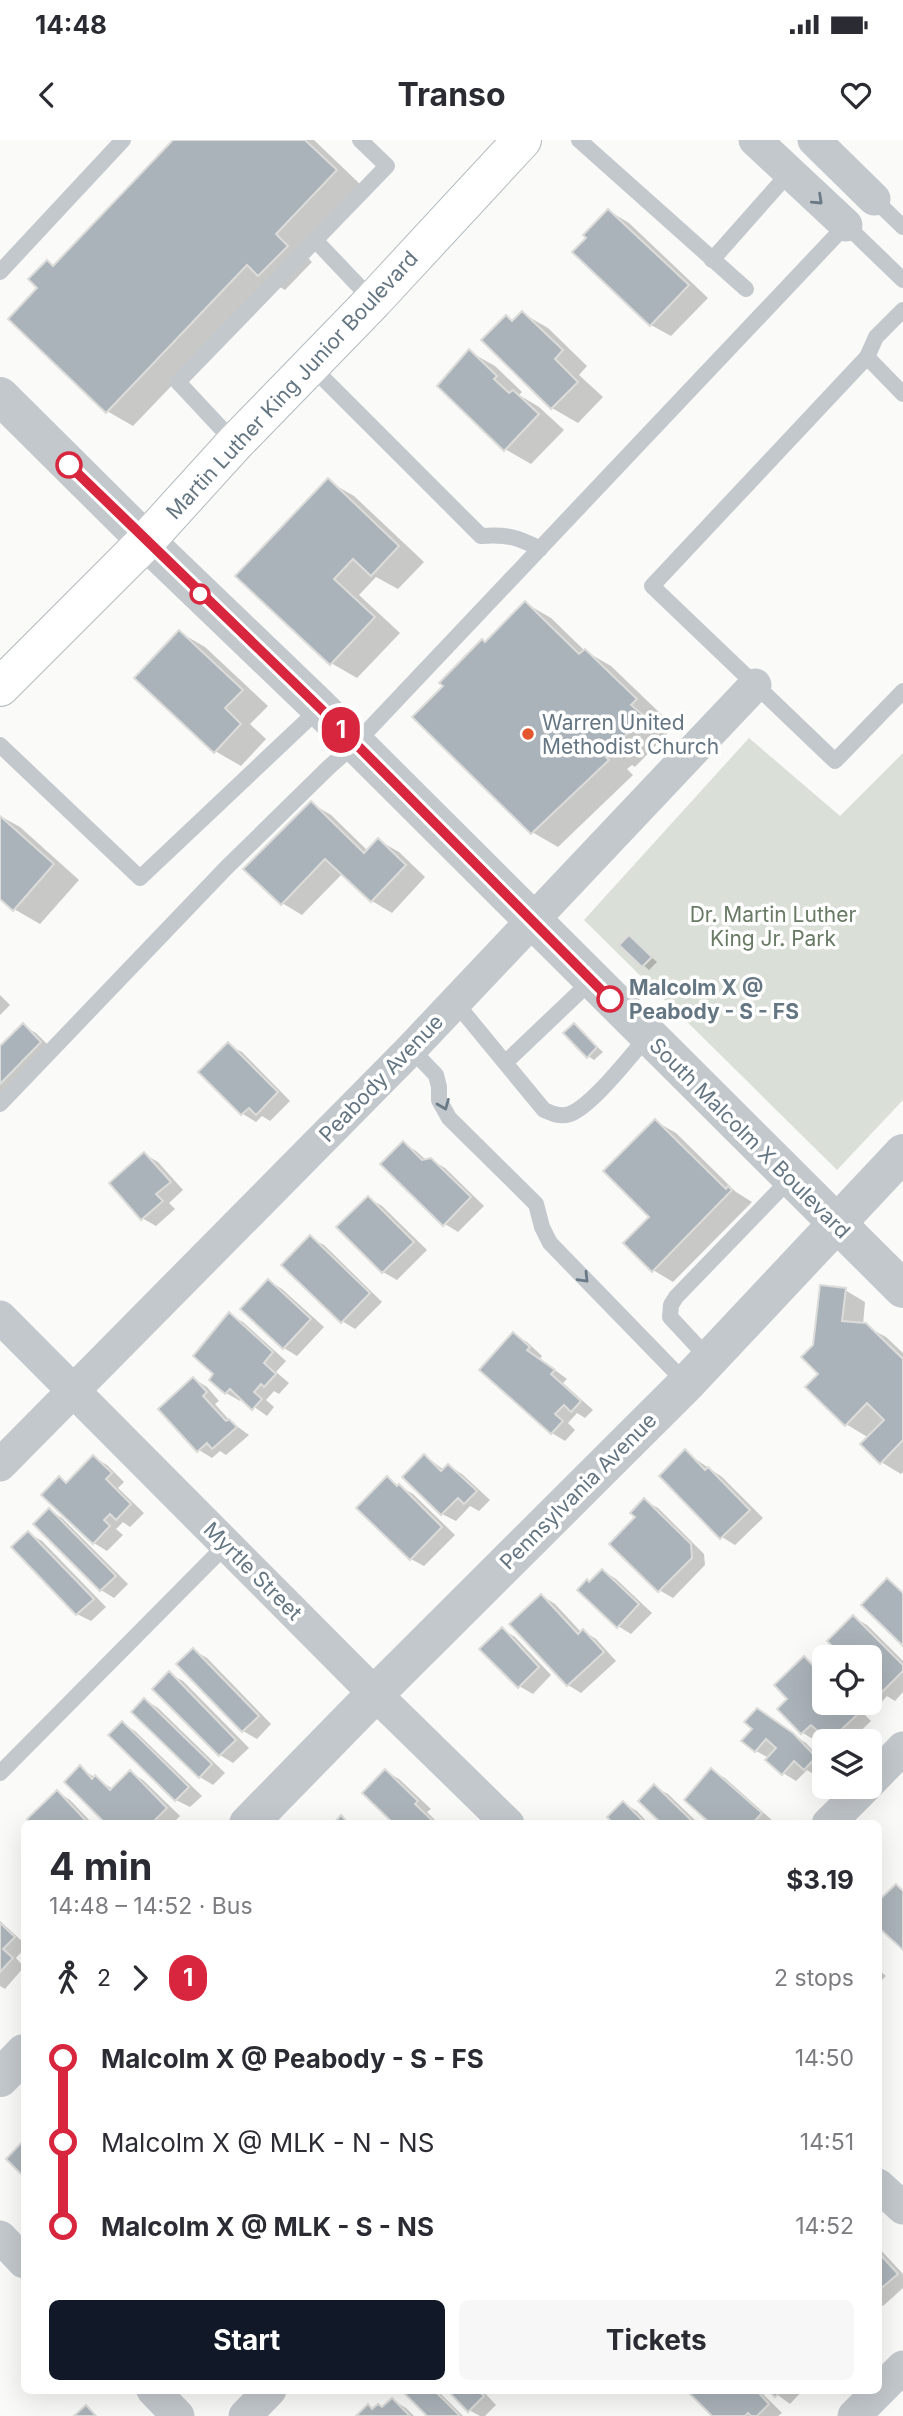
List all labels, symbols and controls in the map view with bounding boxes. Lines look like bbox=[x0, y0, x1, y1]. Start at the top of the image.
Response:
text: 14:48 bbox=[35, 9, 107, 40]
text: Transo bbox=[397, 75, 506, 114]
icon: back bbox=[28, 76, 66, 114]
icon: heart bbox=[837, 76, 875, 114]
one-way arrow bbox=[810, 192, 823, 204]
street label: Martin Luther King Junior Boulevard bbox=[161, 246, 423, 524]
unlabelled marker bbox=[56, 452, 82, 478]
unlabelled marker bbox=[190, 584, 210, 604]
line badge: 1 bbox=[318, 707, 364, 753]
place label: Warren United Methodist Church bbox=[542, 710, 719, 759]
text: 1 bbox=[336, 715, 346, 744]
marker: Warren United Methodist Church bbox=[520, 726, 536, 742]
park label: Dr. Martin Luther King Jr. Park bbox=[690, 902, 856, 951]
place label: Malcolm X @ Peabody - S - FS bbox=[629, 975, 799, 1024]
marker: Malcolm X @ Peabody - S - FS bbox=[597, 986, 623, 1012]
street label: Peabody Avenue bbox=[314, 1009, 448, 1147]
street label: South Malcolm X Boulevard bbox=[645, 1033, 855, 1243]
one-way arrow bbox=[435, 1098, 449, 1110]
one-way arrow bbox=[576, 1270, 589, 1283]
street label: Pennsylvania Avenue bbox=[495, 1408, 661, 1574]
street label: Myrtle Street bbox=[199, 1517, 307, 1625]
map controls bbox=[812, 1645, 882, 1799]
button: locate bbox=[812, 1645, 882, 1715]
button: layers bbox=[812, 1729, 882, 1799]
text: 4 min bbox=[49, 1843, 152, 1889]
text: $3.19 bbox=[786, 1864, 854, 1895]
text: 14:48 – 14:52 · Bus bbox=[49, 1892, 253, 1920]
icon: walk bbox=[49, 1959, 87, 1997]
icon: forward bbox=[121, 1959, 159, 1997]
text: 1 bbox=[183, 1963, 193, 1992]
text: 2 bbox=[97, 1964, 111, 1992]
text: 2 stops bbox=[774, 1964, 854, 1992]
text: Malcolm X @ Peabody - S - FS bbox=[101, 2043, 484, 2074]
text: 14:50 bbox=[795, 2044, 854, 2072]
text: Malcolm X @ MLK - N - NS bbox=[101, 2127, 434, 2158]
text: 14:51 bbox=[800, 2128, 854, 2156]
text: Malcolm X @ MLK - S - NS bbox=[101, 2211, 434, 2242]
text: 14:52 bbox=[795, 2212, 854, 2240]
button: Start bbox=[49, 2300, 445, 2380]
button: Tickets bbox=[459, 2300, 854, 2380]

